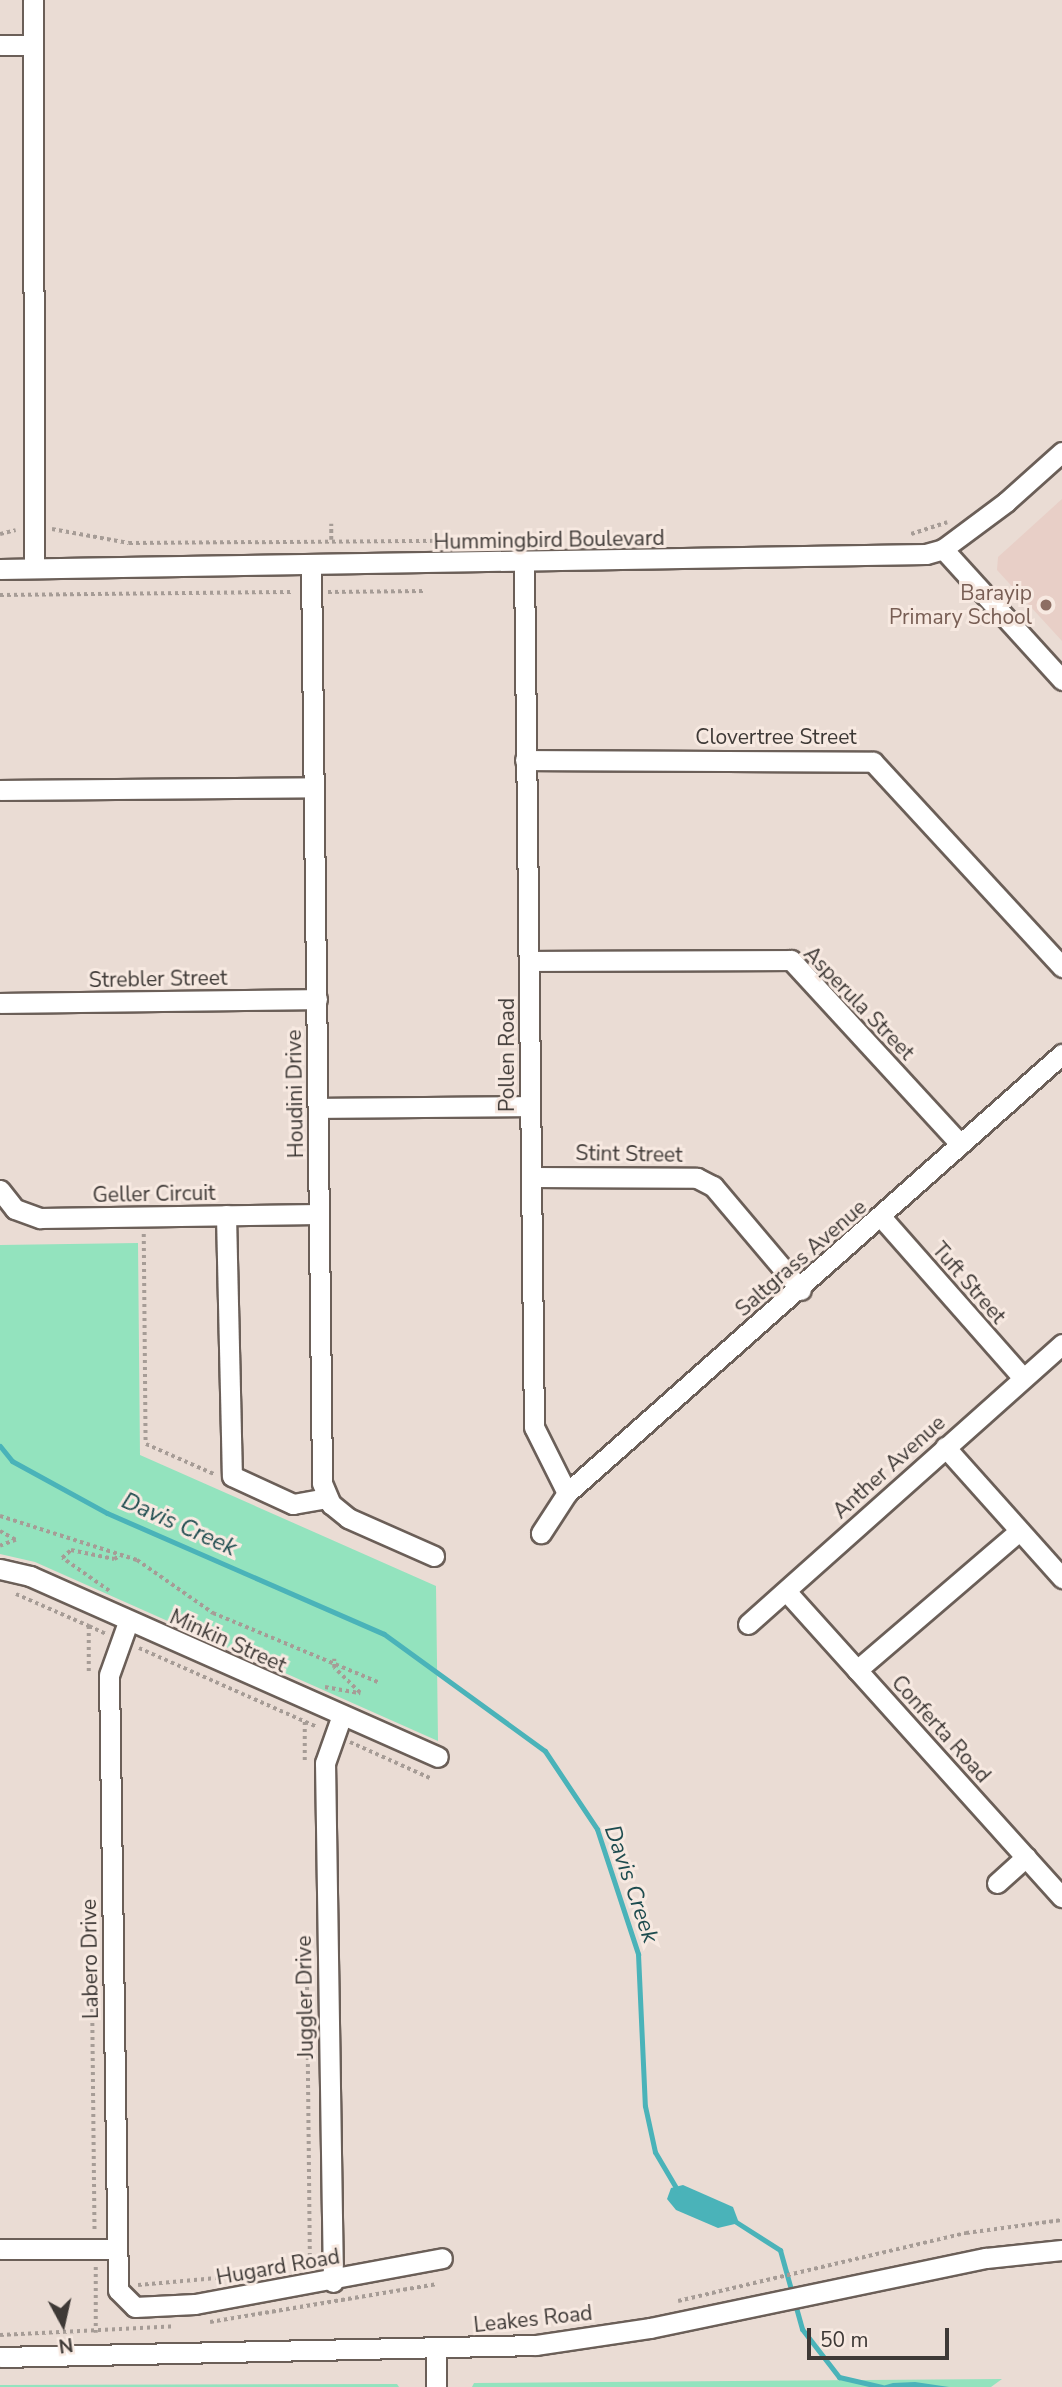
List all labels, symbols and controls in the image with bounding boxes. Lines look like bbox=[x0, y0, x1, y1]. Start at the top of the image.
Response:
street label: Hummingbird Boulevard bbox=[433, 525, 665, 555]
place label: Barayip Primary School bbox=[889, 580, 1032, 630]
marker: Barayip Primary School bbox=[1038, 597, 1054, 613]
street label: Clovertree Street bbox=[695, 724, 857, 750]
street label: Asperula Street bbox=[799, 941, 919, 1065]
street label: Strebler Street bbox=[89, 965, 227, 993]
street label: Pollen Road bbox=[494, 998, 520, 1112]
street label: Houdini Drive bbox=[281, 1030, 309, 1158]
street label: Stint Street bbox=[575, 1140, 683, 1168]
street label: Geller Circuit bbox=[92, 1180, 216, 1208]
street label: Saltgrass Avenue bbox=[730, 1194, 872, 1322]
street label: Tuft Street bbox=[927, 1237, 1011, 1329]
street label: Anther Avenue bbox=[828, 1410, 950, 1524]
water label: Davis Creek bbox=[117, 1487, 241, 1563]
street label: Minkin Street bbox=[166, 1604, 290, 1678]
street label: Conferta Road bbox=[886, 1670, 996, 1788]
water label: Davis Creek bbox=[598, 1821, 664, 1947]
street label: Labero Drive bbox=[76, 1899, 104, 2019]
street label: Juggler Drive bbox=[291, 1935, 319, 2059]
street label: Hugard Road bbox=[214, 2244, 342, 2290]
north arrow bbox=[28, 2289, 98, 2359]
street label: Leakes Road bbox=[472, 2300, 594, 2338]
scale bar bbox=[810, 2314, 952, 2358]
text: 50 m bbox=[820, 2326, 869, 2354]
text: N bbox=[57, 2331, 75, 2359]

